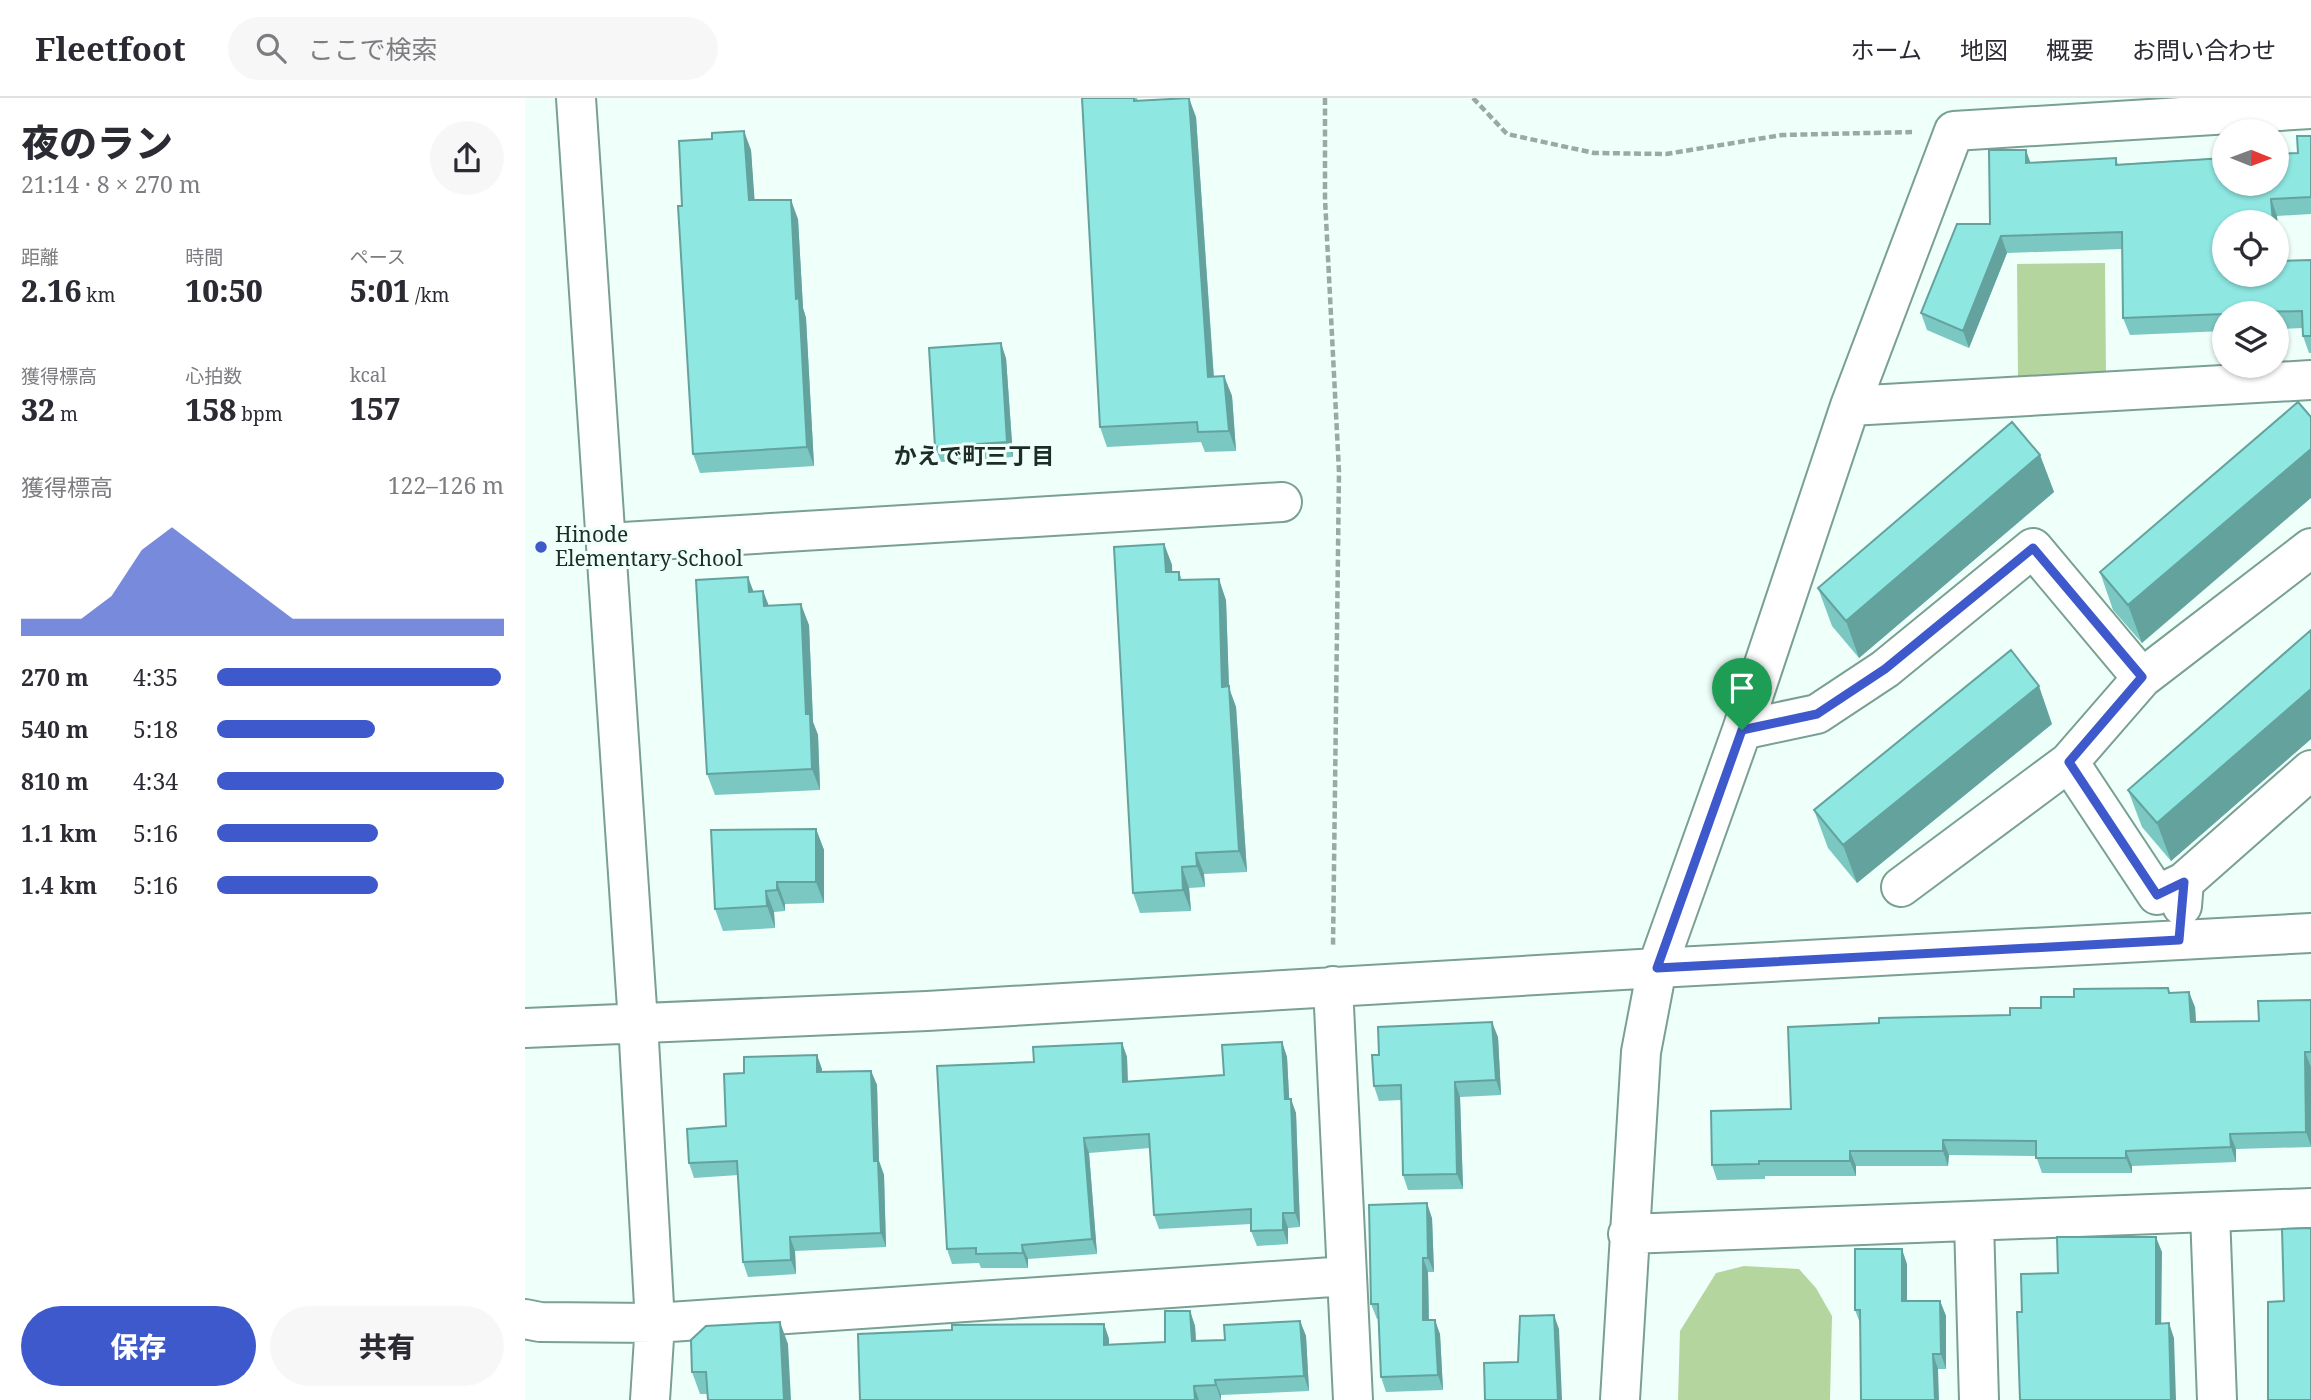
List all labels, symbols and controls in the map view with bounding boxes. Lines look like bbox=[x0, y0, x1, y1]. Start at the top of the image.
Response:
search box bbox=[228, 17, 718, 80]
text: Fleetfoot bbox=[35, 26, 186, 71]
icon: search bbox=[252, 29, 290, 67]
text: ここで検索 bbox=[308, 31, 438, 67]
text: ホーム bbox=[1851, 33, 1922, 66]
text: 地図 bbox=[1960, 33, 2008, 66]
text: 概要 bbox=[2046, 33, 2094, 66]
text: お問い合わせ bbox=[2132, 33, 2276, 66]
text: 夜のラン bbox=[21, 116, 173, 168]
north arrow bbox=[2212, 119, 2289, 196]
map controls bbox=[2212, 119, 2289, 378]
button: share bbox=[430, 121, 504, 195]
text: 21:14 · 8 × 270 m bbox=[21, 168, 201, 200]
button: locate bbox=[2212, 210, 2289, 287]
text: 距離 bbox=[21, 244, 59, 270]
text: 時間 bbox=[185, 244, 223, 270]
text: ペース bbox=[350, 244, 406, 270]
text: 2.16 bbox=[21, 270, 81, 311]
text: 10:50 bbox=[185, 270, 263, 311]
text: 5:01 bbox=[350, 270, 410, 311]
text: km bbox=[81, 282, 115, 308]
text: /km bbox=[410, 282, 450, 308]
button: layers bbox=[2212, 301, 2289, 378]
text: kcal bbox=[350, 362, 386, 388]
text: 獲得標高 bbox=[21, 363, 97, 389]
text: 心拍数 bbox=[185, 363, 242, 389]
text: 157 bbox=[350, 388, 401, 429]
text: 32 bbox=[21, 389, 55, 430]
text: 158 bbox=[185, 389, 236, 430]
text: m bbox=[55, 401, 78, 427]
text: bpm bbox=[236, 401, 283, 427]
district label: かえで町三丁目 bbox=[894, 439, 1054, 471]
text: 122–126 m bbox=[388, 469, 504, 501]
text: 獲得標高 bbox=[21, 471, 113, 503]
place label: Hinode Elementary School bbox=[555, 520, 743, 572]
marker: Hinode Elementary School bbox=[533, 539, 549, 555]
pin bbox=[1712, 658, 1772, 730]
text: 270 m bbox=[21, 661, 89, 693]
text: 4:35 bbox=[133, 661, 178, 693]
icon: arrive bbox=[1723, 669, 1761, 707]
text: 540 m bbox=[21, 713, 89, 745]
text: 5:18 bbox=[133, 713, 178, 745]
text: 810 m bbox=[21, 765, 89, 797]
text: 4:34 bbox=[133, 765, 178, 797]
text: 1.1 km bbox=[21, 817, 97, 849]
text: 5:16 bbox=[133, 817, 178, 849]
text: 1.4 km bbox=[21, 869, 97, 901]
text: 5:16 bbox=[133, 869, 178, 901]
button: 保存 bbox=[21, 1306, 256, 1386]
button: 共有 bbox=[270, 1306, 504, 1386]

